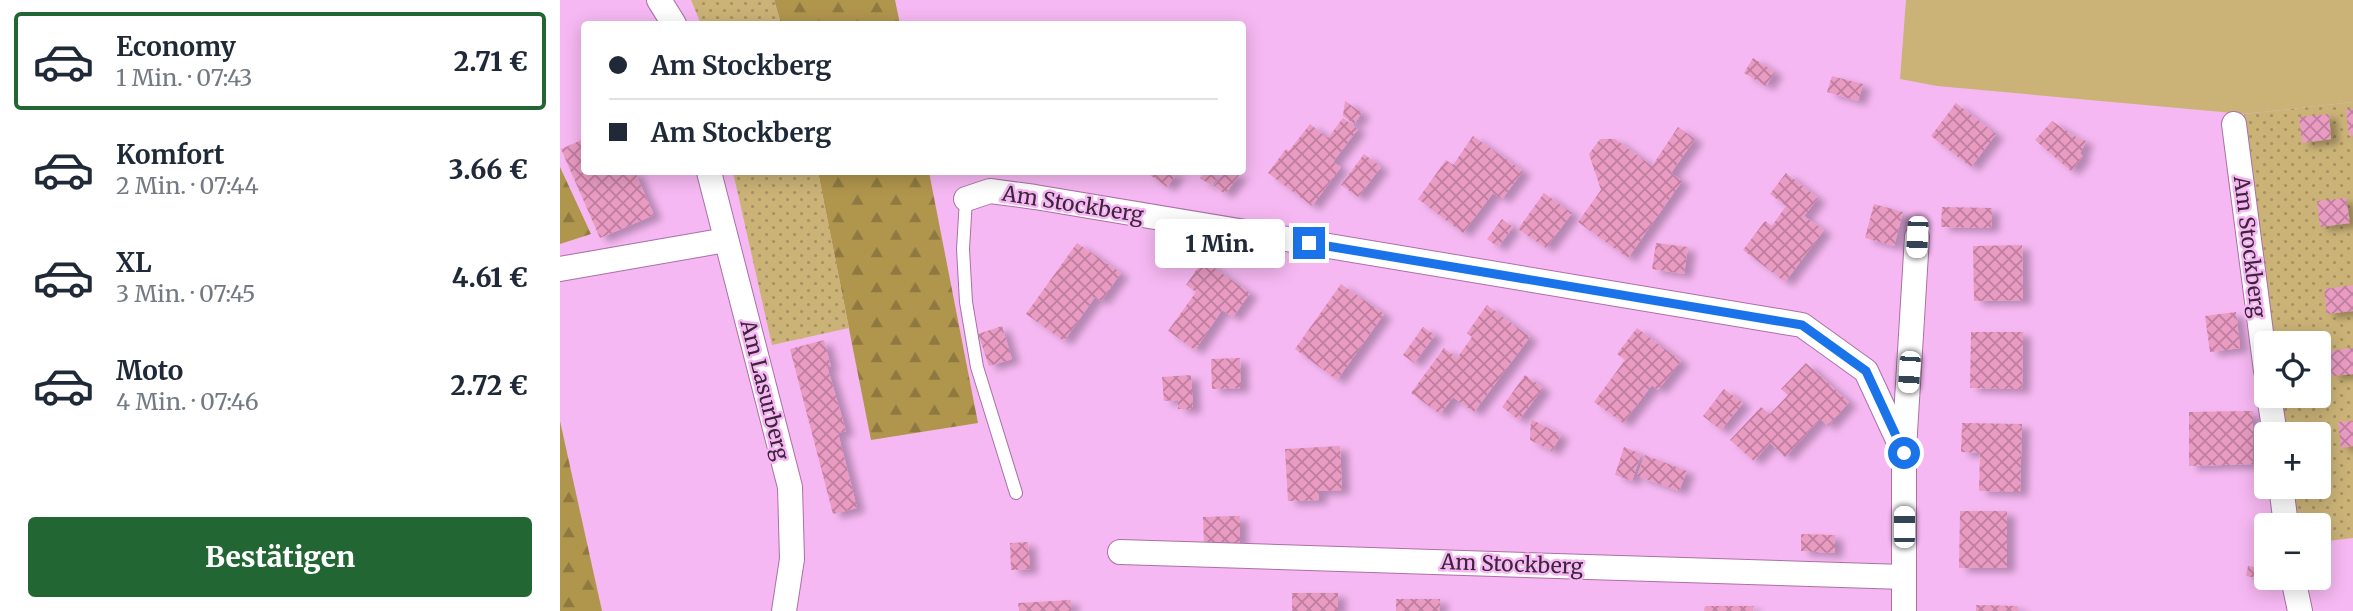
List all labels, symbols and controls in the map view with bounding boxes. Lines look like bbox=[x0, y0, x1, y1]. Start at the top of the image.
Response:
icon: car bbox=[32, 30, 95, 93]
text: Economy bbox=[116, 30, 236, 63]
text: 2.71 € bbox=[454, 45, 528, 78]
text: Am Stockberg bbox=[651, 49, 831, 82]
text: 1 Min. · 07:43 bbox=[116, 63, 252, 92]
text: Am Stockberg bbox=[651, 116, 831, 149]
icon: car bbox=[32, 138, 95, 201]
text: Komfort bbox=[116, 138, 225, 171]
text: 3.66 € bbox=[449, 153, 528, 186]
text: 2 Min. · 07:44 bbox=[116, 171, 259, 200]
street label: Am Stockberg bbox=[2228, 174, 2272, 320]
street label: Am Stockberg bbox=[999, 179, 1146, 229]
car bbox=[1906, 215, 1929, 259]
callout: 1 Min. bbox=[1155, 218, 1284, 268]
route end bbox=[1293, 227, 1325, 259]
text: 1 Min. bbox=[1185, 229, 1255, 258]
icon: car bbox=[32, 246, 95, 309]
text: XL bbox=[116, 246, 152, 279]
text: 4.61 € bbox=[452, 261, 528, 294]
text: 3 Min. · 07:45 bbox=[116, 279, 255, 308]
street label: Am Lasurberg bbox=[734, 316, 796, 463]
map controls bbox=[2254, 331, 2331, 590]
button: locate bbox=[2254, 331, 2331, 408]
car bbox=[1898, 350, 1921, 394]
icon: car bbox=[32, 354, 95, 417]
text: Moto bbox=[116, 354, 183, 387]
text: 2.72 € bbox=[451, 369, 528, 402]
text: 4 Min. · 07:46 bbox=[116, 387, 259, 416]
button: + bbox=[2254, 422, 2331, 499]
route start bbox=[1888, 437, 1920, 469]
car bbox=[1894, 506, 1915, 548]
button: − bbox=[2254, 513, 2331, 590]
button: Bestätigen bbox=[28, 517, 532, 597]
street label: Am Stockberg bbox=[1439, 548, 1584, 580]

